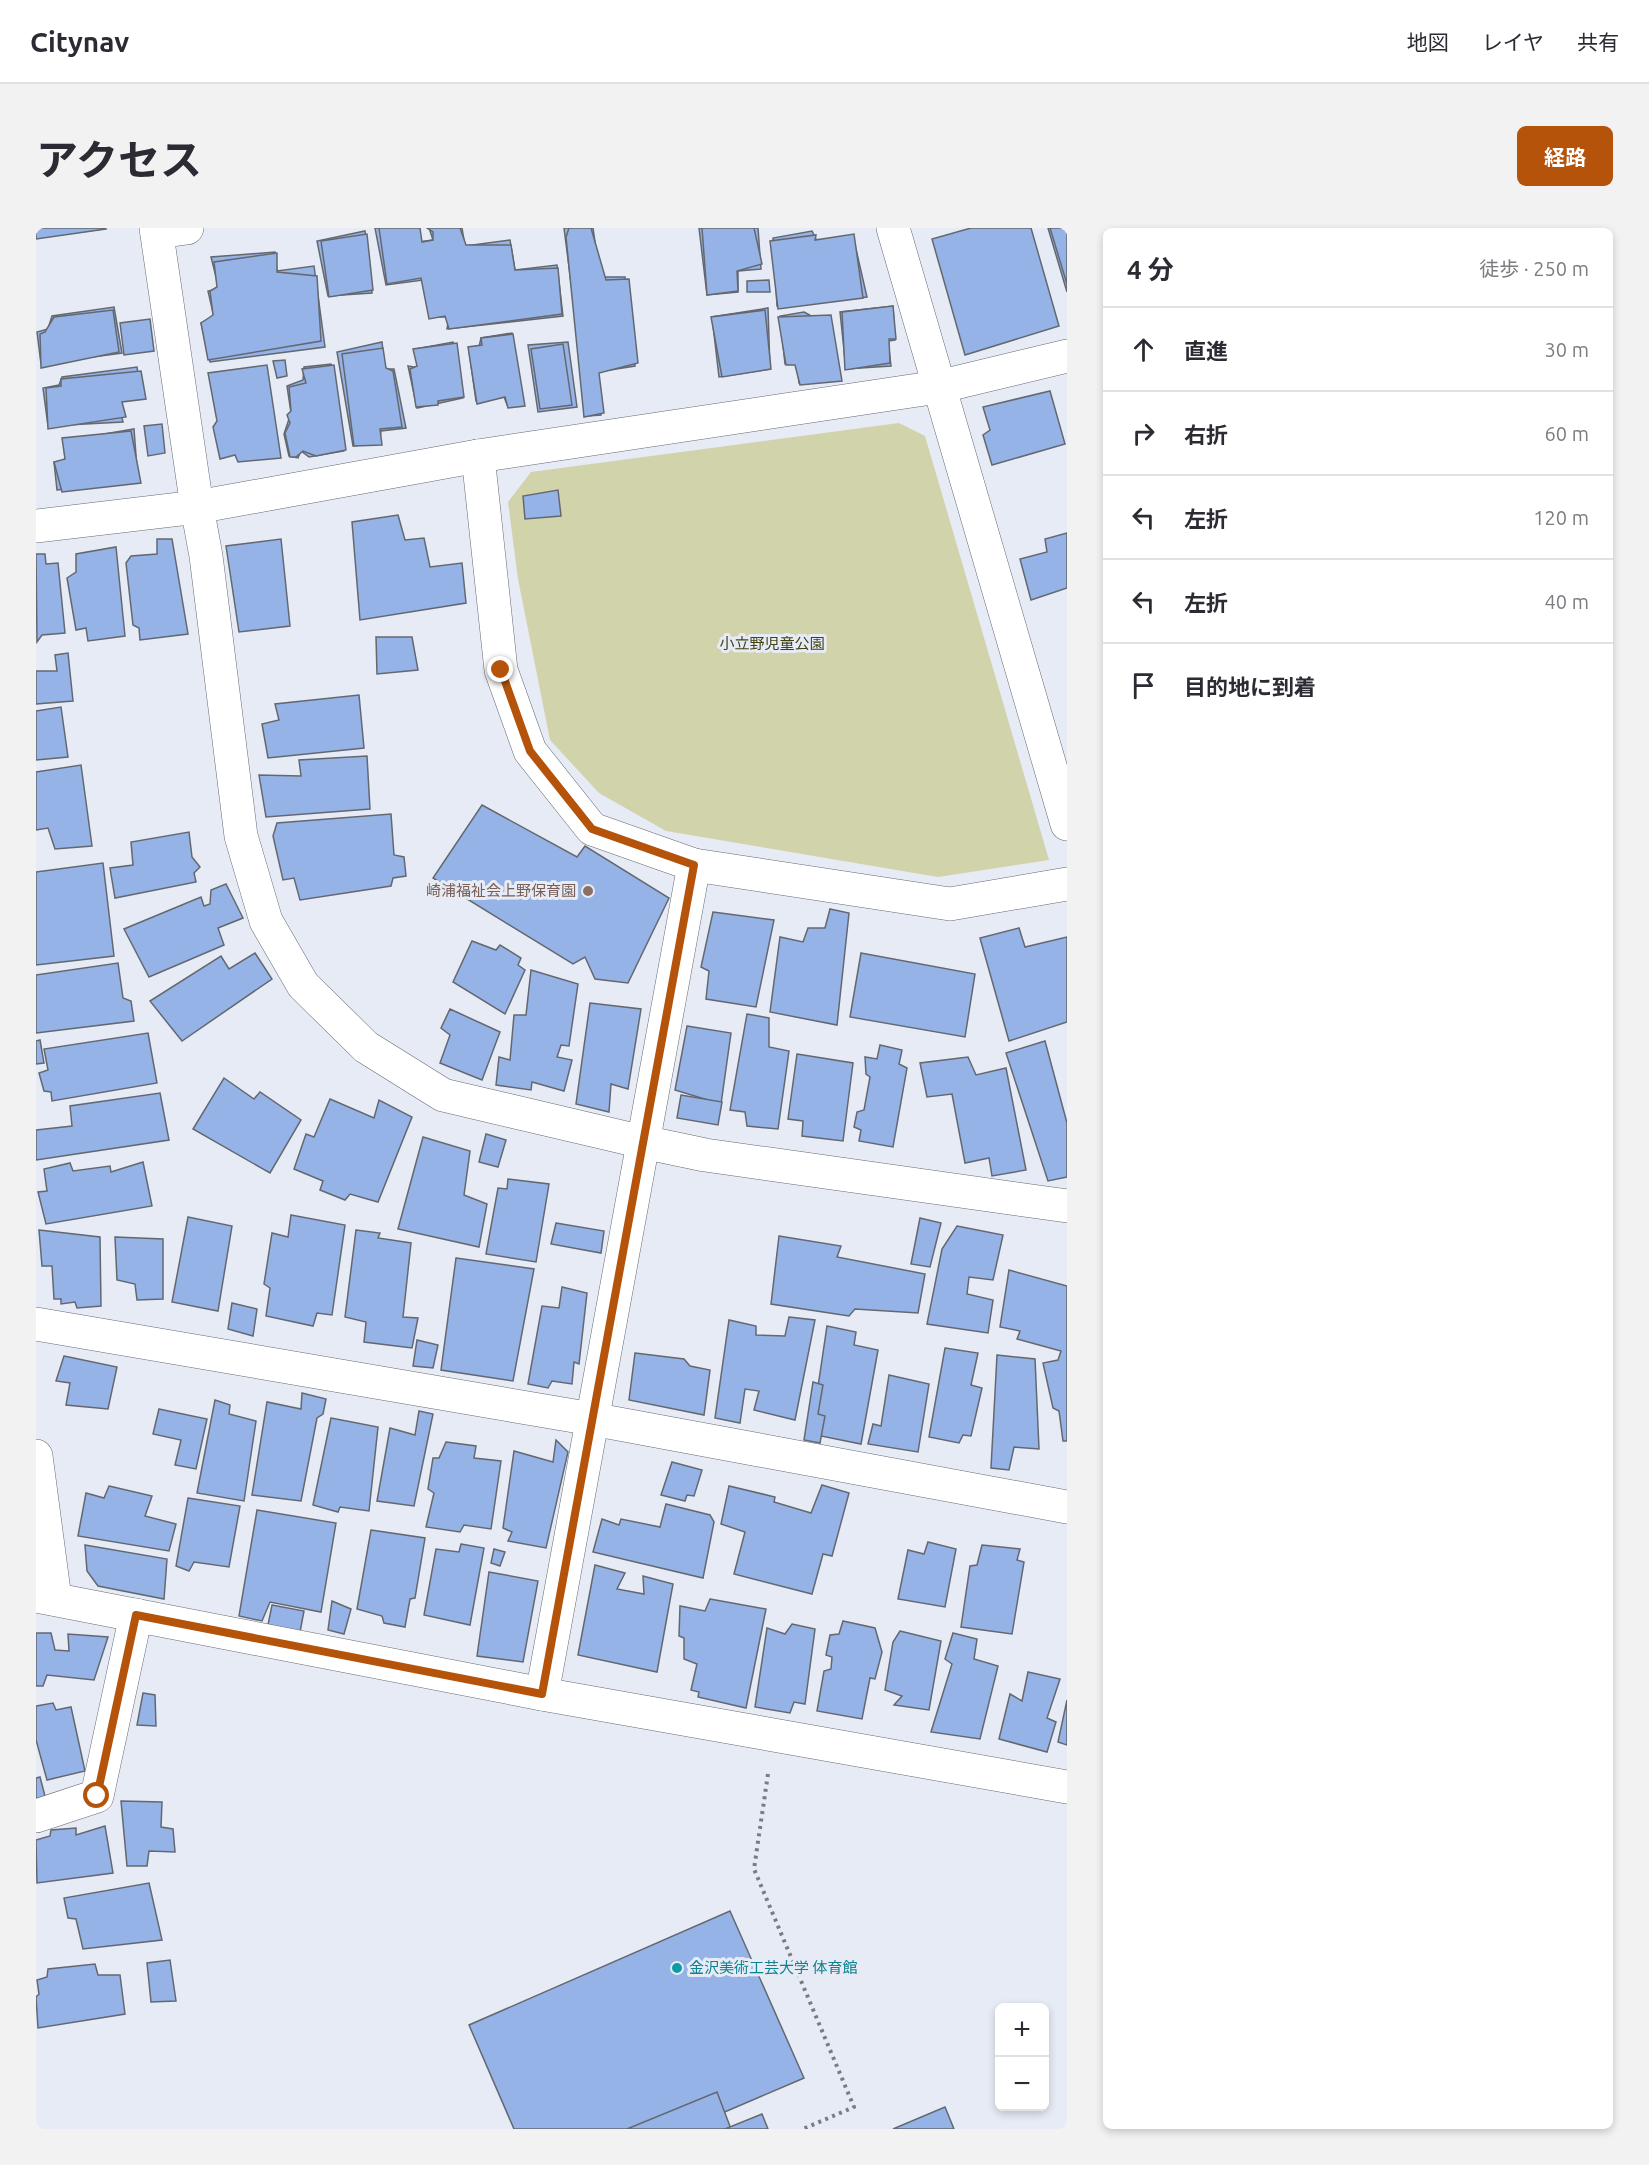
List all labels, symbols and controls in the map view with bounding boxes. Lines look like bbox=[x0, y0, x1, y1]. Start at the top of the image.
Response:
text: Citynav bbox=[30, 26, 129, 57]
text: 地図 bbox=[1407, 30, 1449, 54]
text: レイヤ bbox=[1482, 30, 1544, 54]
text: 共有 bbox=[1577, 30, 1619, 54]
button: 経路 bbox=[1517, 126, 1613, 186]
text: アクセス bbox=[36, 136, 202, 183]
text: 4 分 bbox=[1127, 255, 1174, 284]
text: 徒歩 · 250 m bbox=[1479, 257, 1589, 280]
icon: ahead bbox=[1127, 333, 1160, 366]
text: 直進 bbox=[1184, 338, 1228, 363]
text: 30 m bbox=[1545, 338, 1589, 361]
icon: right bbox=[1127, 417, 1160, 450]
text: 右折 bbox=[1184, 422, 1228, 447]
text: 60 m bbox=[1545, 422, 1589, 445]
icon: left bbox=[1127, 501, 1160, 534]
text: 左折 bbox=[1184, 506, 1228, 531]
text: 120 m bbox=[1533, 506, 1589, 529]
icon: left bbox=[1127, 585, 1160, 618]
text: 左折 bbox=[1184, 590, 1228, 615]
text: 40 m bbox=[1545, 590, 1589, 613]
park label: 小立野児童公園 bbox=[719, 635, 825, 652]
route end bbox=[487, 656, 513, 682]
icon: arrive bbox=[1127, 669, 1160, 702]
text: 目的地に到着 bbox=[1184, 674, 1316, 699]
place label: 崎浦福祉会上野保育園 bbox=[426, 882, 576, 899]
marker: 崎浦福祉会上野保育園 bbox=[581, 884, 595, 898]
route start bbox=[83, 1782, 109, 1808]
place label: 金沢美術工芸大学 体育館 bbox=[689, 1959, 857, 1976]
marker: 金沢美術工芸大学 体育館 bbox=[670, 1961, 684, 1975]
map controls bbox=[995, 2003, 1049, 2111]
button: + bbox=[995, 2003, 1049, 2057]
button: − bbox=[995, 2057, 1049, 2111]

